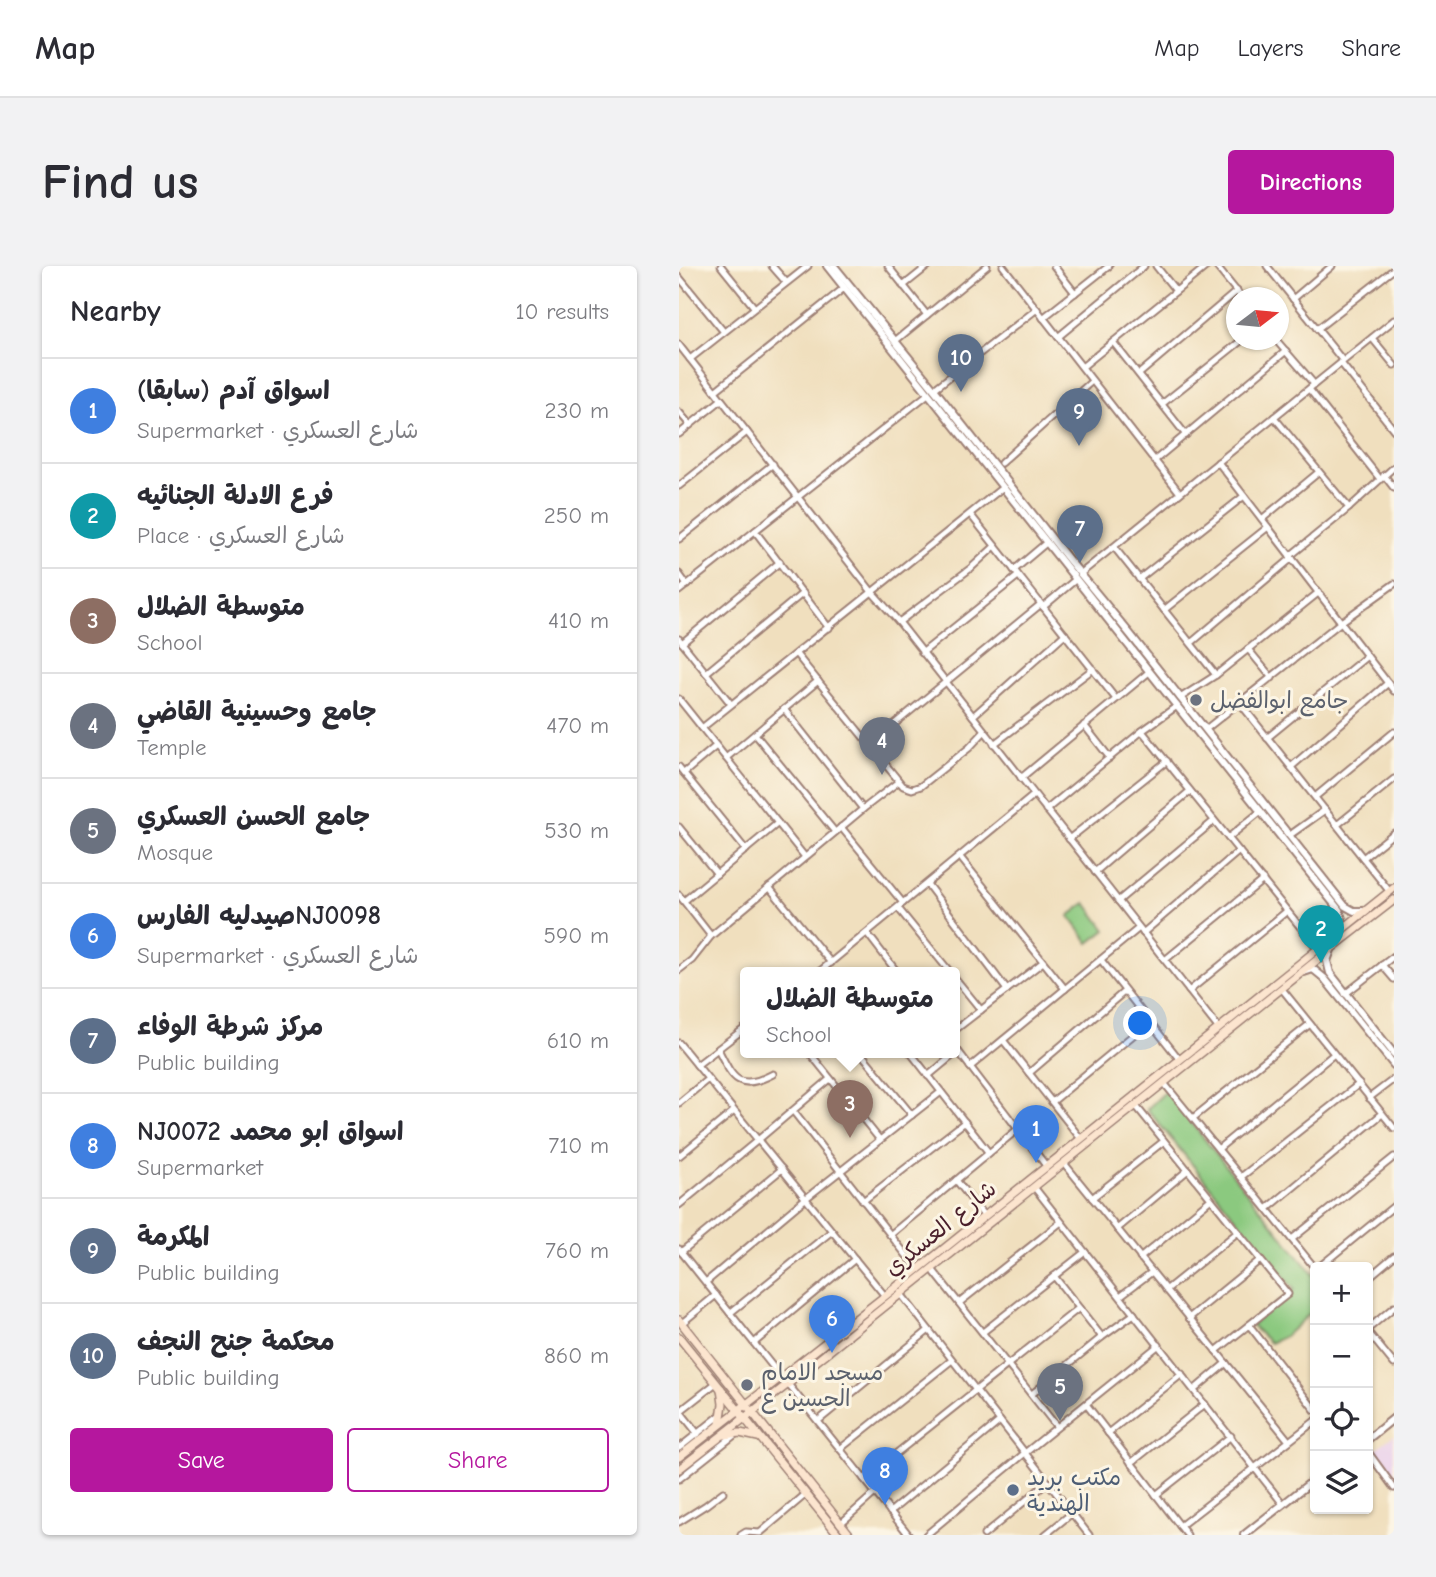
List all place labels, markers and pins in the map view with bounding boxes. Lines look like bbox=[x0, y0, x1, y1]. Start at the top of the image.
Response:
pin: 10 bbox=[938, 334, 984, 392]
pin: 9 bbox=[1056, 388, 1102, 446]
pin: 7 bbox=[1057, 505, 1103, 563]
place label: جامع ابوالفضل bbox=[1210, 687, 1349, 717]
marker: جامع ابوالفضل bbox=[1188, 692, 1204, 708]
pin: 4 bbox=[859, 717, 905, 775]
pin: 2 bbox=[1298, 905, 1344, 963]
pin: 3 bbox=[827, 1080, 873, 1138]
pin: 1 bbox=[1013, 1105, 1059, 1163]
pin: 6 bbox=[809, 1295, 855, 1353]
place label: مسجد الامام الحسين ع bbox=[761, 1359, 883, 1414]
pin: 5 bbox=[1037, 1363, 1083, 1421]
marker: مسجد الامام الحسين ع bbox=[739, 1377, 755, 1393]
pin: 8 bbox=[862, 1447, 908, 1505]
place label: مكتب بريد الهندية bbox=[1027, 1464, 1121, 1517]
marker: مكتب بريد الهندية bbox=[1005, 1482, 1021, 1498]

